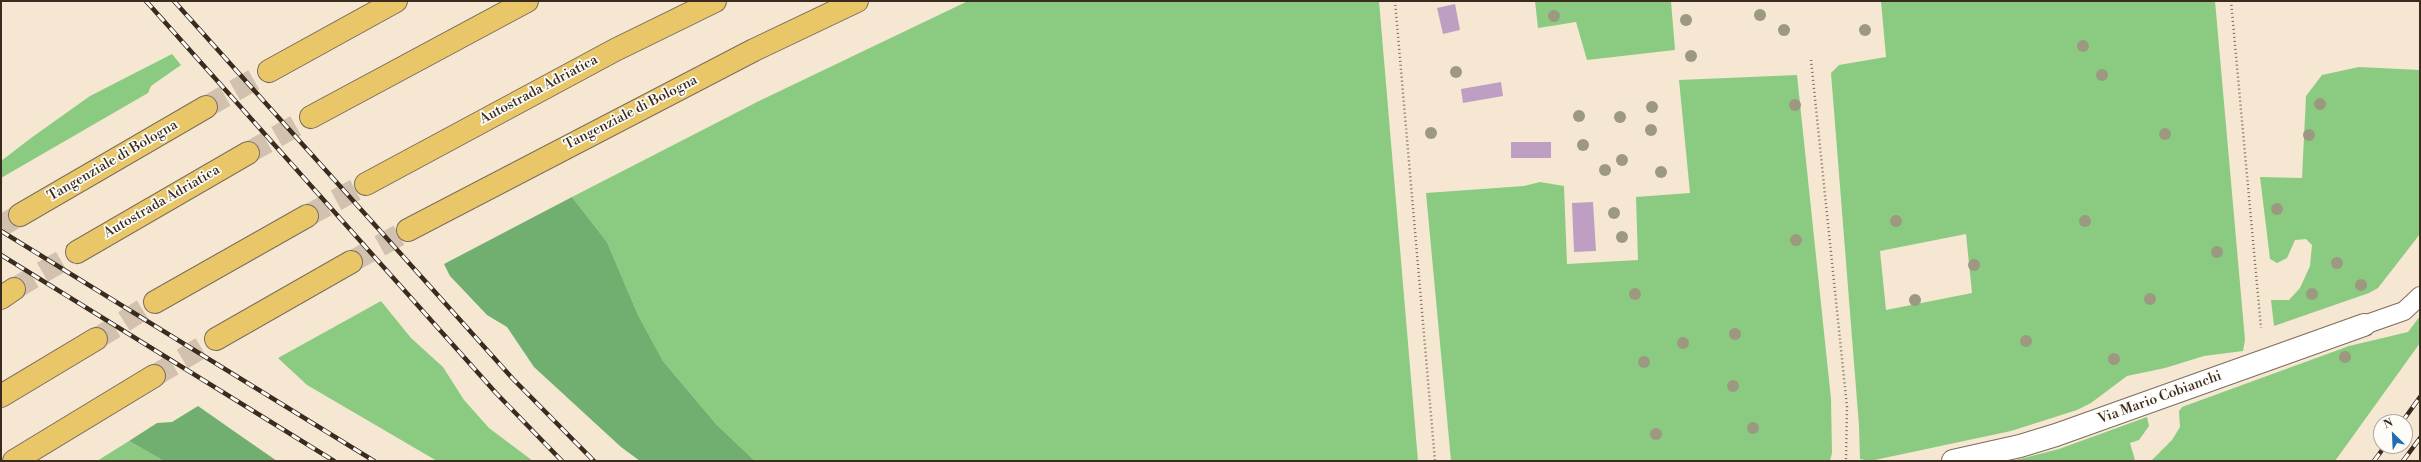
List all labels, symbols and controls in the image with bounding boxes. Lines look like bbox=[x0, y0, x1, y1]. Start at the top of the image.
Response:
street label: Autostrada Adriatica bbox=[477, 52, 601, 128]
street label: Tangenziale di Bologna bbox=[562, 72, 700, 154]
street label: Tangenziale di Bologna bbox=[45, 117, 181, 205]
street label: Autostrada Adriatica bbox=[101, 162, 223, 242]
street label: Via Mario Cobianchi bbox=[2096, 368, 2224, 428]
north arrow bbox=[2373, 414, 2413, 454]
text: N bbox=[2382, 416, 2395, 432]

